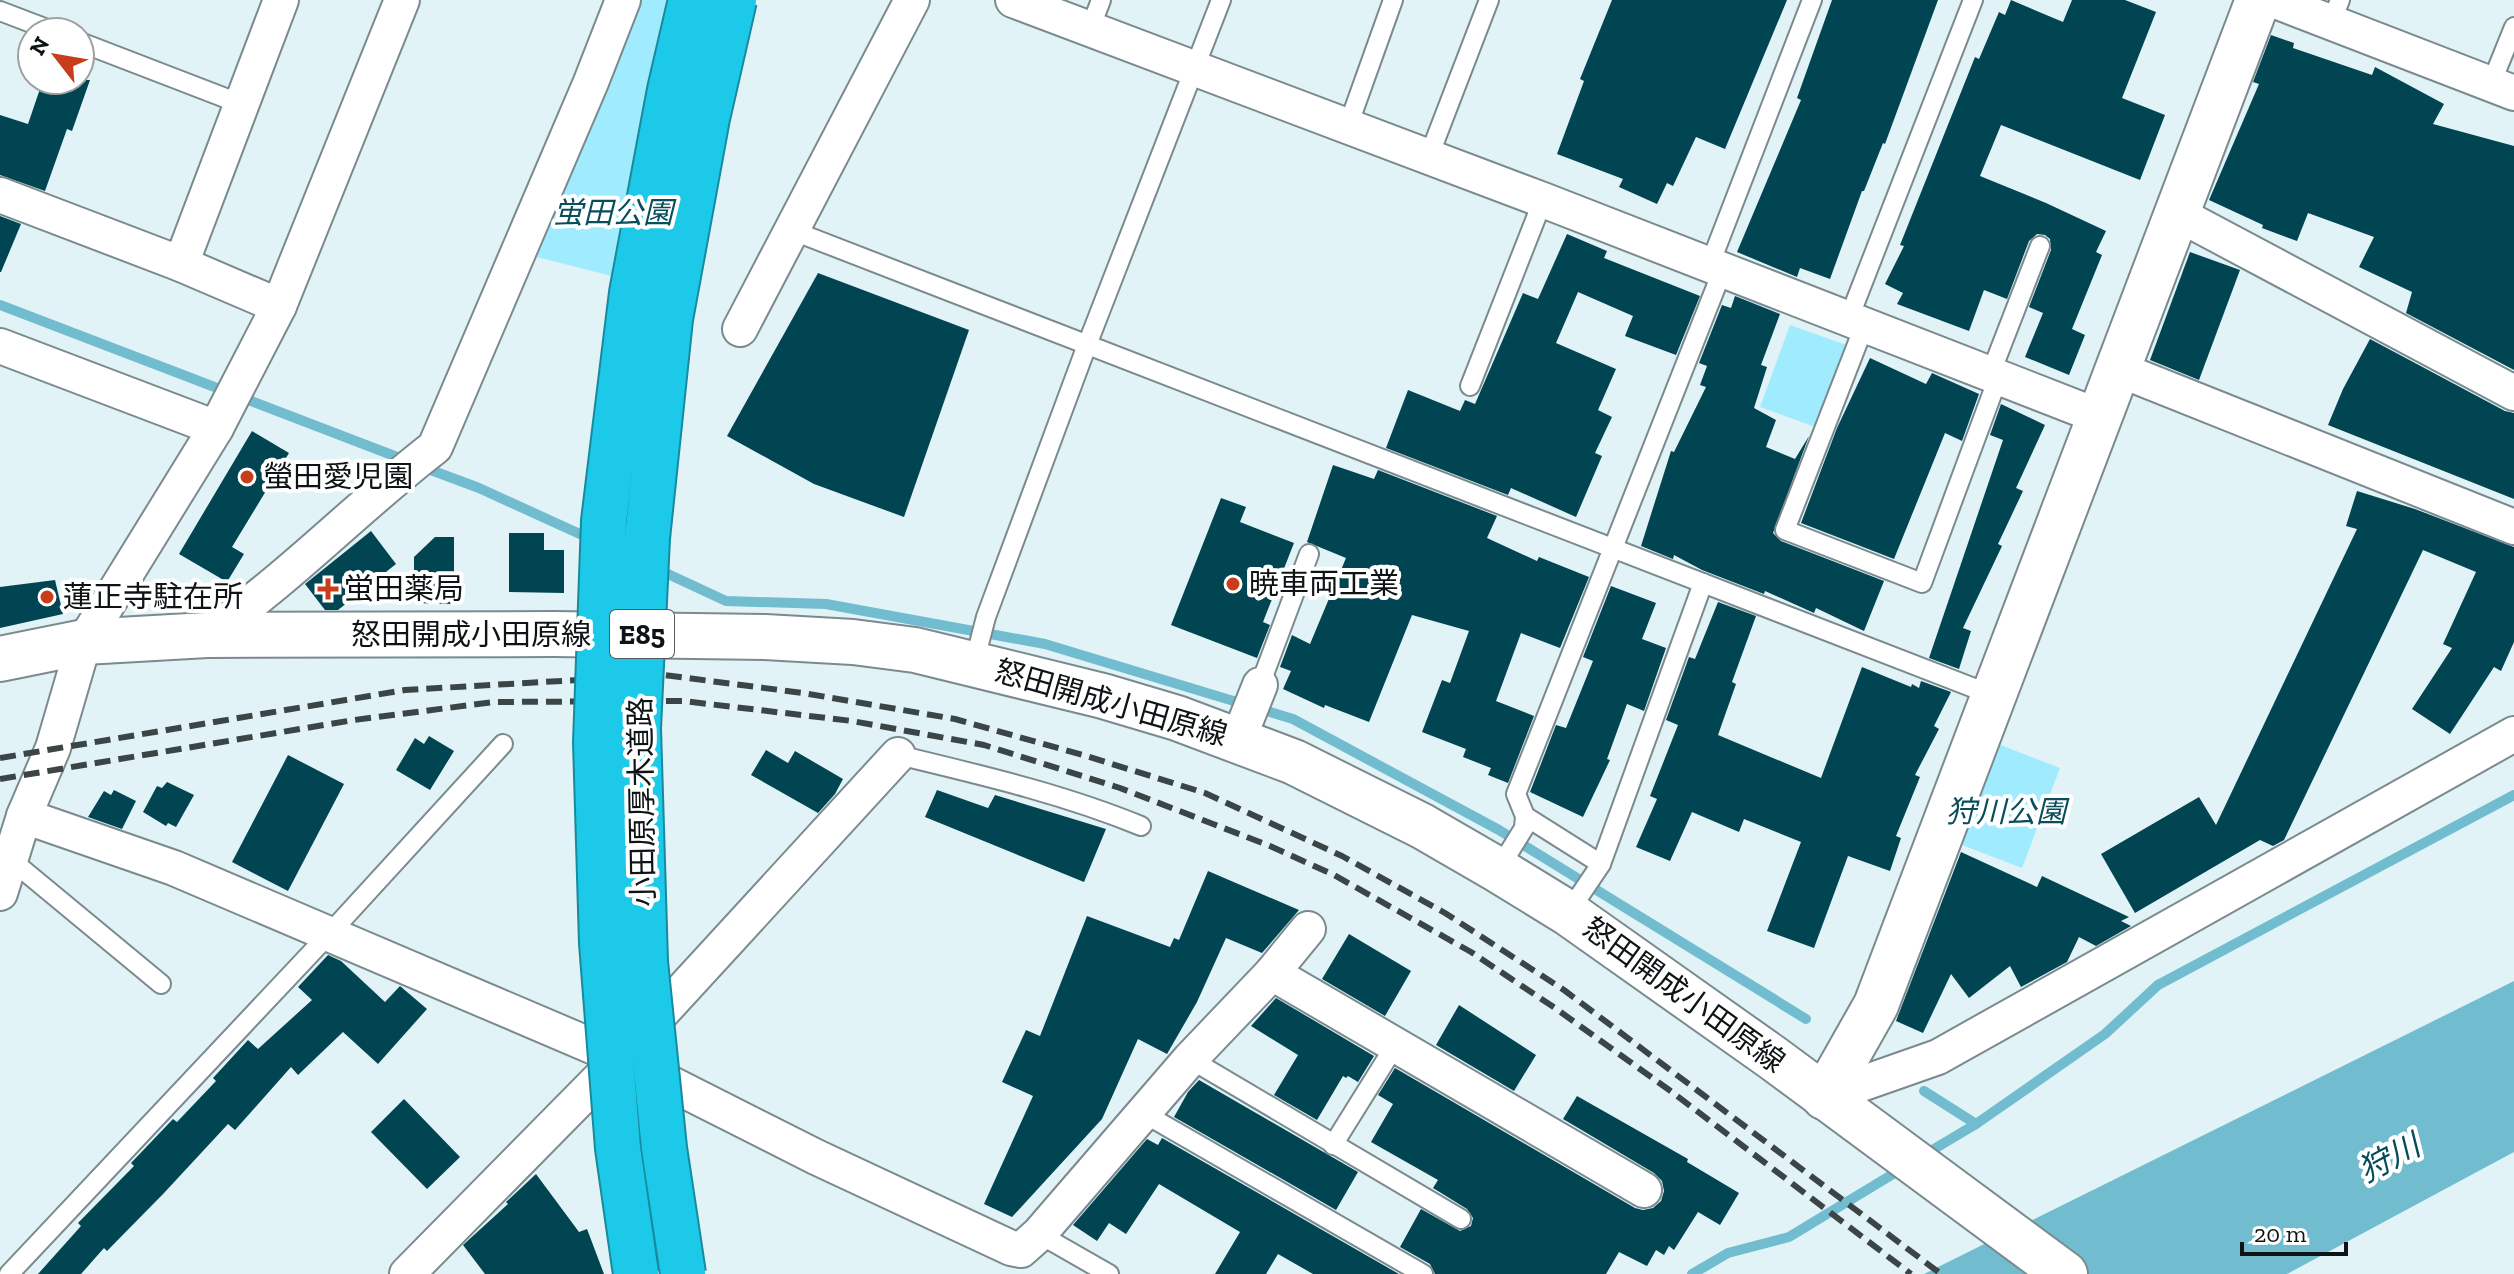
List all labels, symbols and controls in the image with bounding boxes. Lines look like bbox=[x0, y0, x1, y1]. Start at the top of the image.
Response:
north arrow bbox=[16, 16, 96, 96]
text: N bbox=[23, 32, 55, 60]
park label: 蛍田公園 bbox=[553, 195, 677, 231]
place label: 螢田愛児園 bbox=[263, 459, 413, 495]
marker: 螢田愛児園 bbox=[238, 468, 256, 486]
place label: 暁車両工業 bbox=[1249, 566, 1399, 602]
place label: 蛍田薬局 bbox=[344, 571, 464, 607]
marker: 暁車両工業 bbox=[1224, 575, 1242, 593]
place label: 蓮正寺駐在所 bbox=[63, 579, 243, 615]
marker: 蛍田薬局 bbox=[319, 580, 337, 598]
marker: 蓮正寺駐在所 bbox=[38, 588, 56, 606]
road number: E85 bbox=[610, 610, 674, 658]
street label: 怒田開成小田原線 bbox=[351, 617, 591, 653]
street label: 怒田開成小田原線 bbox=[991, 653, 1231, 753]
street label: 小田原厚木道路 bbox=[622, 697, 662, 907]
park label: 狩川公園 bbox=[1946, 794, 2070, 830]
street label: 怒田開成小田原線 bbox=[1576, 910, 1792, 1080]
water label: 狩川 bbox=[2352, 1125, 2429, 1190]
scale bar bbox=[2242, 1206, 2346, 1256]
text: 20 m bbox=[2254, 1219, 2307, 1248]

